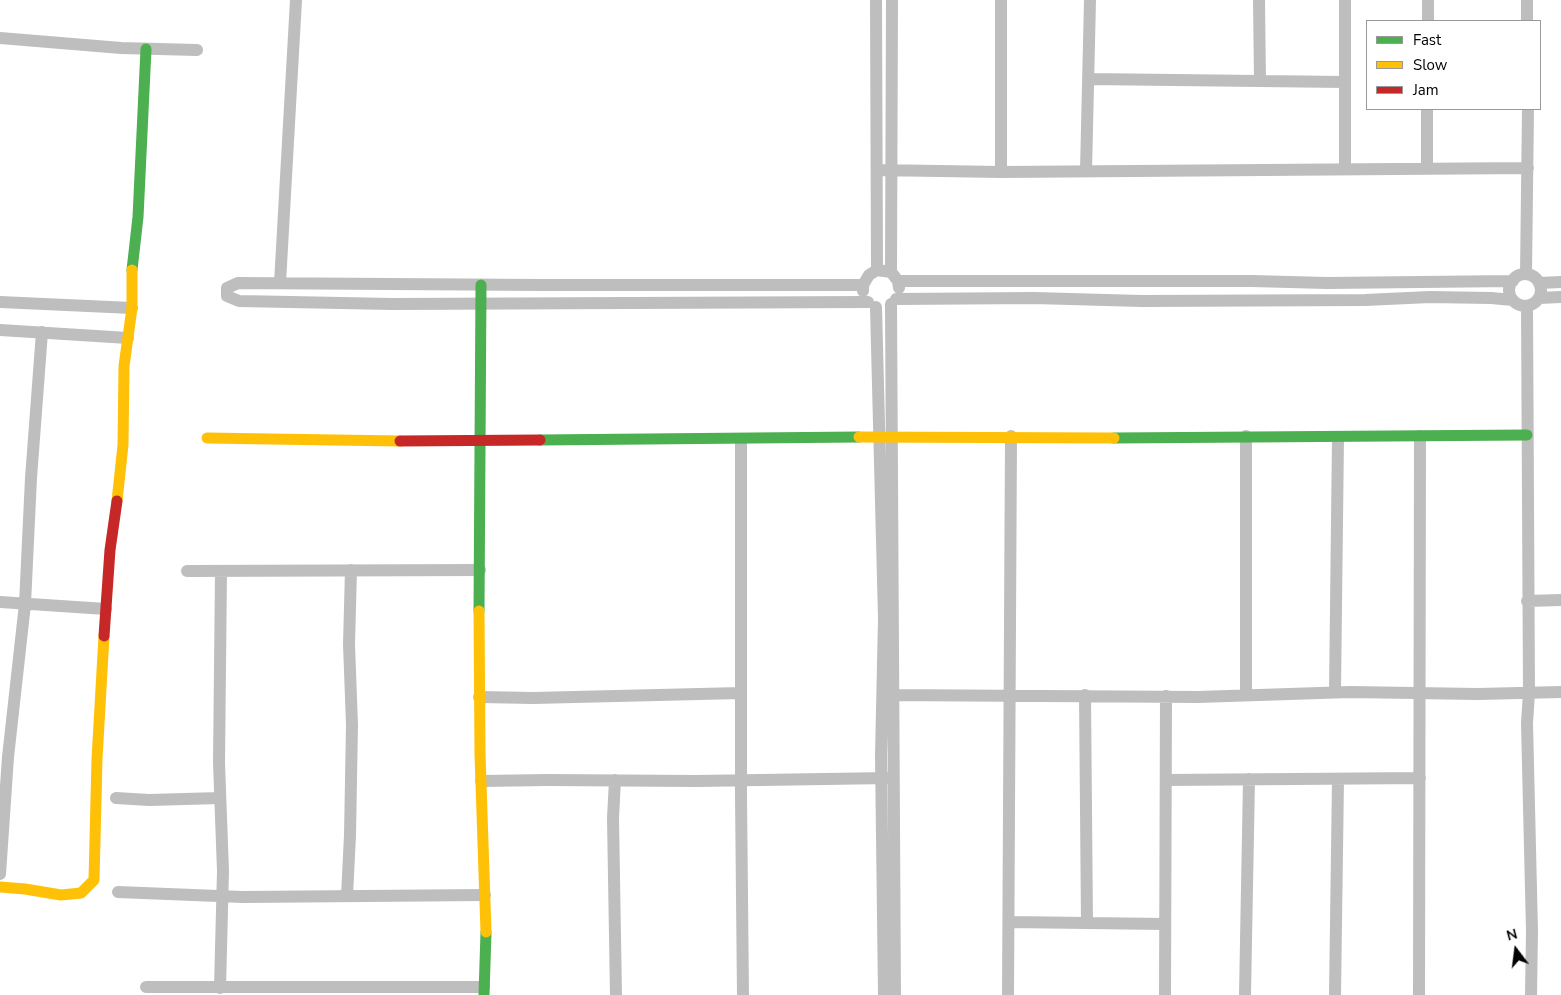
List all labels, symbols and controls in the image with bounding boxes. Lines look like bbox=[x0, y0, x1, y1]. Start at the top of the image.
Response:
legend bbox=[1366, 20, 1541, 110]
text: Fast bbox=[1413, 30, 1441, 50]
text: Slow bbox=[1413, 55, 1447, 75]
text: Jam bbox=[1413, 80, 1439, 100]
text: N bbox=[1504, 924, 1520, 946]
north arrow bbox=[1491, 925, 1541, 975]

